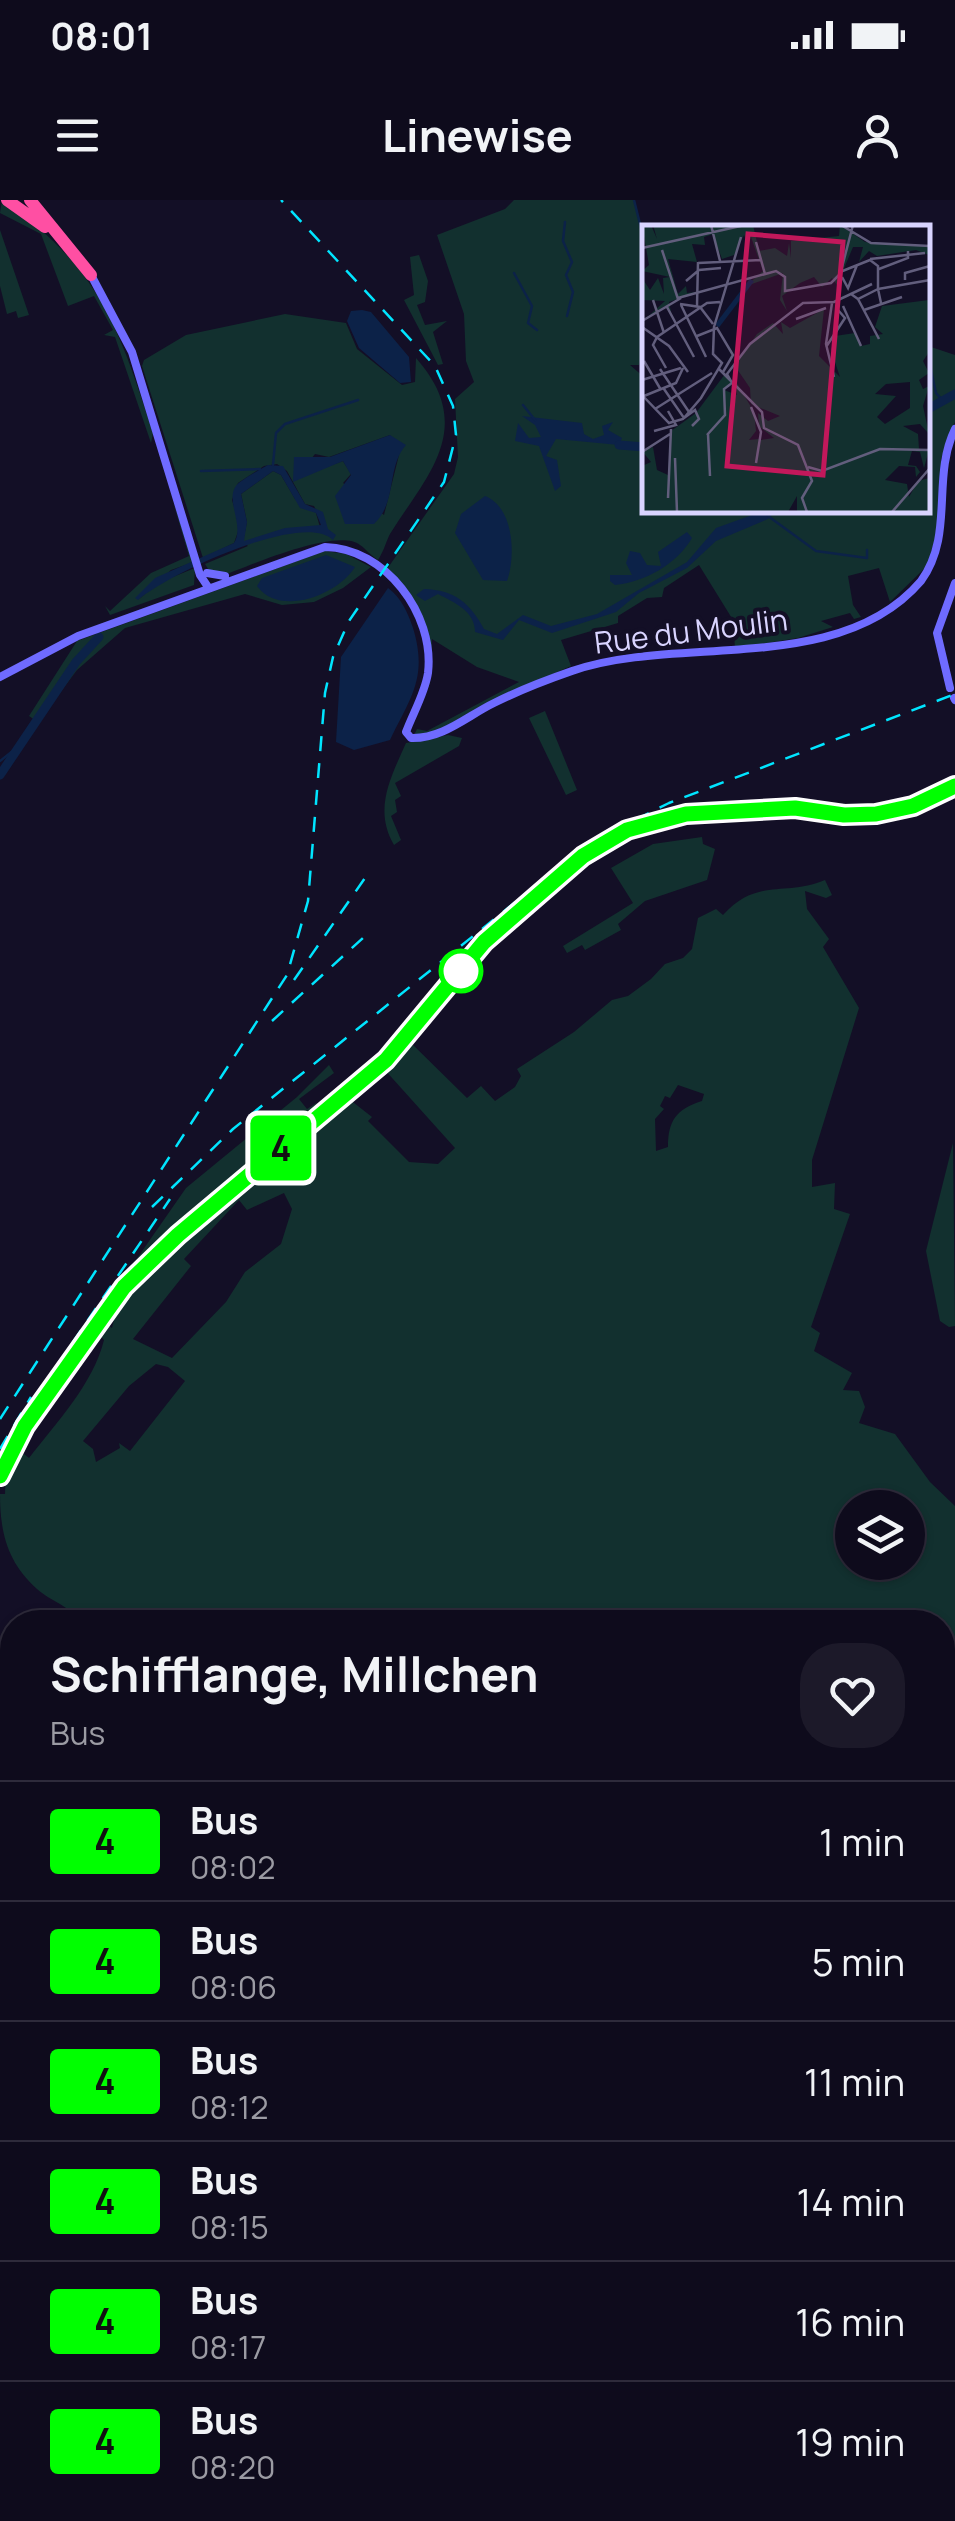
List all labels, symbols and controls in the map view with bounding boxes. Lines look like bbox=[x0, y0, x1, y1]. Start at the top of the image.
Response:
text: 08:01 bbox=[50, 9, 153, 61]
text: Linewise bbox=[382, 104, 573, 166]
icon: menu bbox=[50, 108, 105, 163]
icon: person bbox=[850, 108, 905, 163]
inset map bbox=[642, 225, 930, 512]
street label: Rue du Moulin bbox=[592, 598, 790, 663]
unlabelled marker bbox=[440, 950, 482, 992]
line badge: 4 bbox=[248, 1116, 314, 1180]
text: 4 bbox=[270, 1124, 292, 1172]
map controls bbox=[835, 1490, 925, 1580]
button: layers bbox=[835, 1490, 925, 1580]
text: Schifflange, Millchen bbox=[50, 1641, 539, 1706]
button: heart bbox=[800, 1643, 905, 1748]
text: Bus bbox=[50, 1711, 105, 1755]
text: Bus bbox=[190, 1793, 258, 1845]
text: 1 min bbox=[819, 1815, 905, 1867]
text: 4 bbox=[94, 1817, 116, 1865]
text: 08:02 bbox=[190, 1845, 275, 1889]
text: Bus bbox=[190, 1913, 258, 1965]
text: 5 min bbox=[812, 1935, 905, 1987]
text: 4 bbox=[94, 1937, 116, 1985]
text: 08:06 bbox=[190, 1965, 277, 2009]
text: Bus bbox=[190, 2033, 258, 2085]
text: 11 min bbox=[804, 2055, 905, 2107]
text: 4 bbox=[94, 2057, 116, 2105]
text: 08:12 bbox=[190, 2085, 268, 2129]
text: Bus bbox=[190, 2153, 258, 2205]
text: 14 min bbox=[797, 2175, 905, 2227]
text: 4 bbox=[94, 2177, 116, 2225]
text: 08:15 bbox=[190, 2205, 269, 2249]
text: Bus bbox=[190, 2273, 258, 2325]
text: 16 min bbox=[795, 2295, 905, 2347]
text: 4 bbox=[94, 2297, 116, 2345]
text: 08:17 bbox=[190, 2325, 266, 2369]
text: Bus bbox=[190, 2393, 258, 2445]
text: 19 min bbox=[795, 2415, 905, 2467]
text: 4 bbox=[94, 2417, 116, 2465]
text: 08:20 bbox=[190, 2445, 275, 2489]

